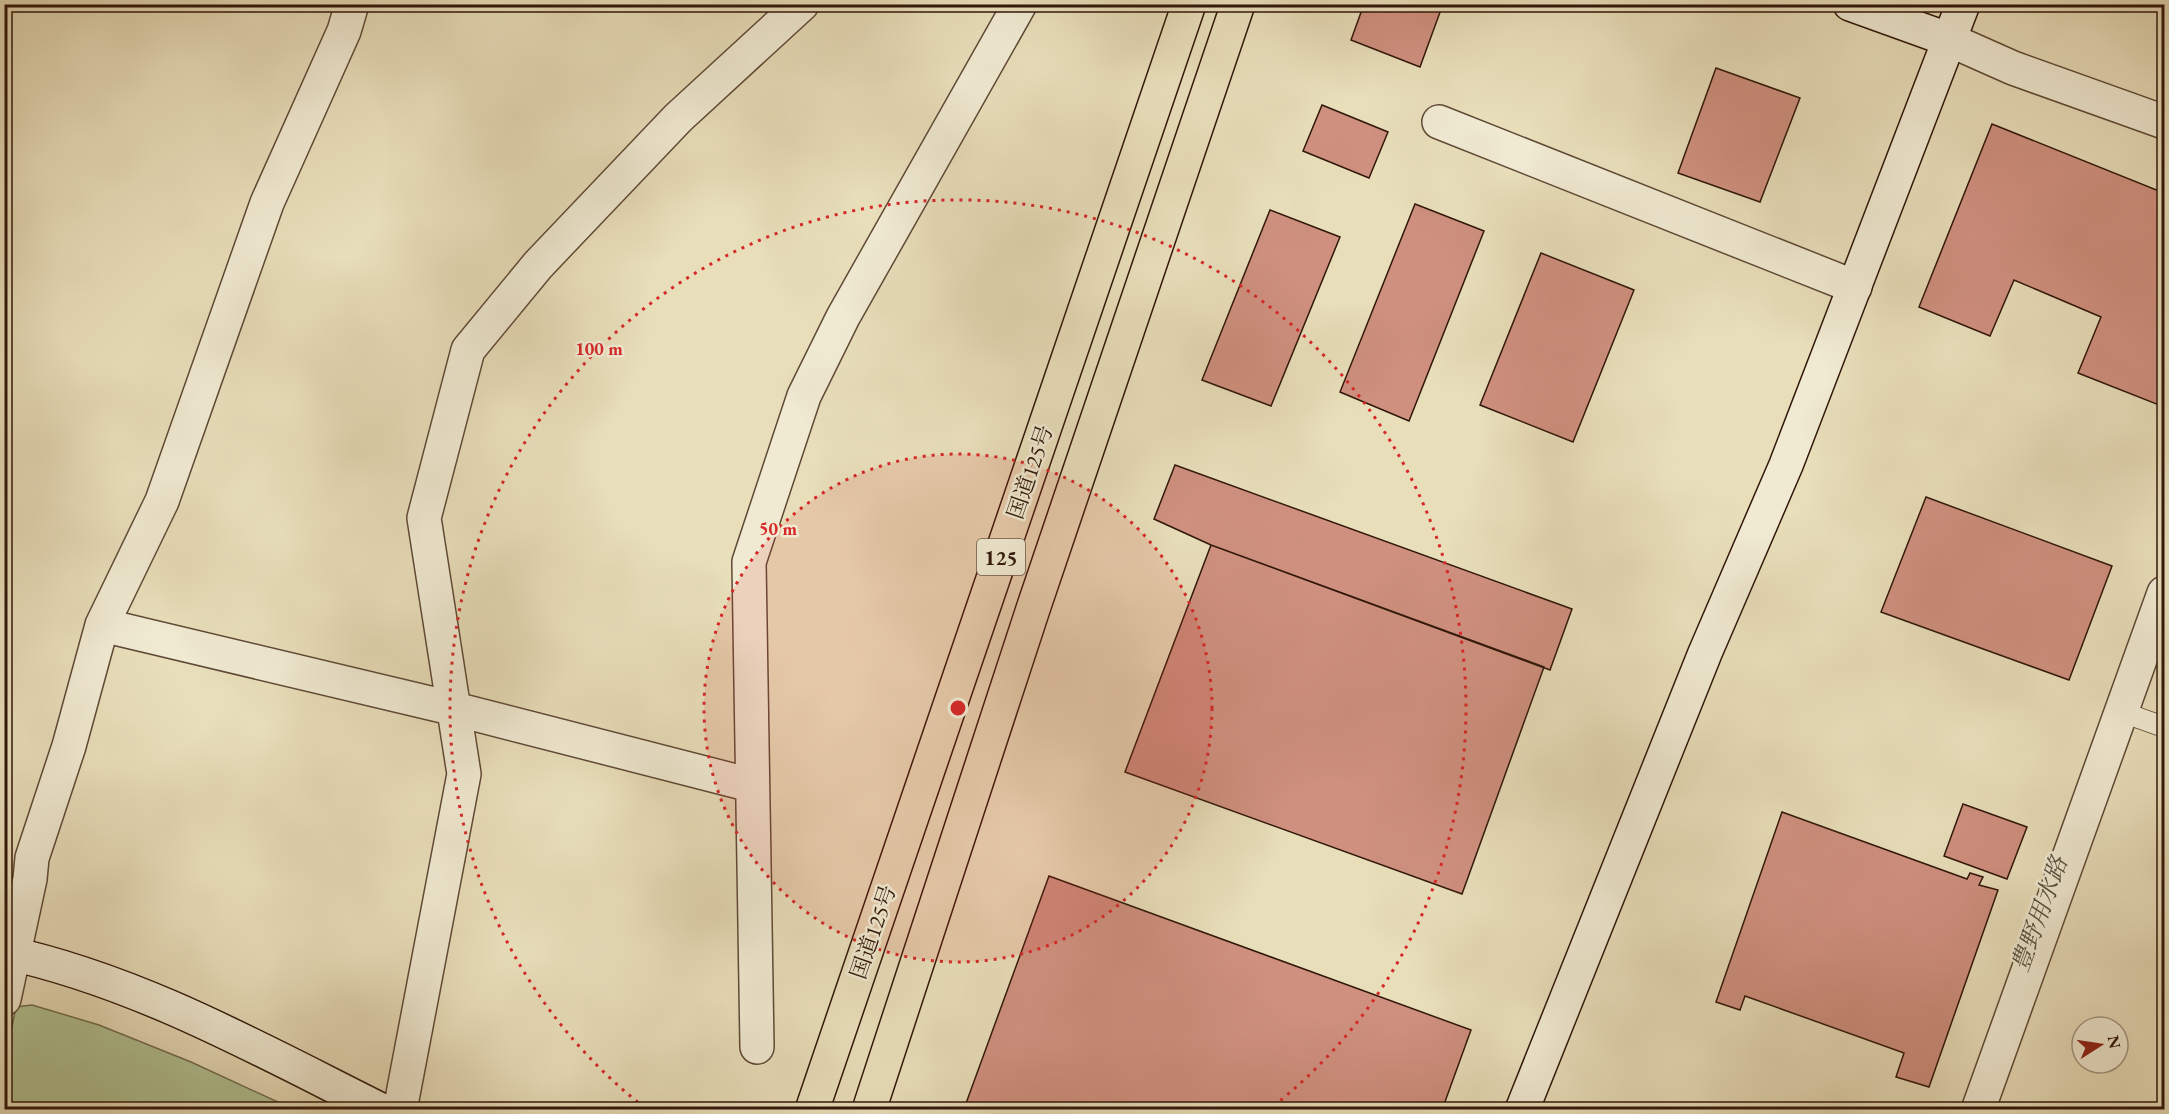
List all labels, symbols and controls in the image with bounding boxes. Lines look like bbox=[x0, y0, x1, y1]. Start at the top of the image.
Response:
text: 100 m bbox=[575, 337, 623, 360]
street label: 国道125号 bbox=[1000, 421, 1060, 523]
text: 50 m bbox=[759, 517, 797, 540]
road number: 125 bbox=[977, 539, 1025, 575]
centre of rings bbox=[948, 698, 968, 718]
water label: 豊野用水路 bbox=[2004, 850, 2075, 976]
street label: 国道125号 bbox=[843, 881, 903, 983]
north arrow bbox=[2070, 1015, 2130, 1075]
text: N bbox=[2103, 1033, 2126, 1051]

